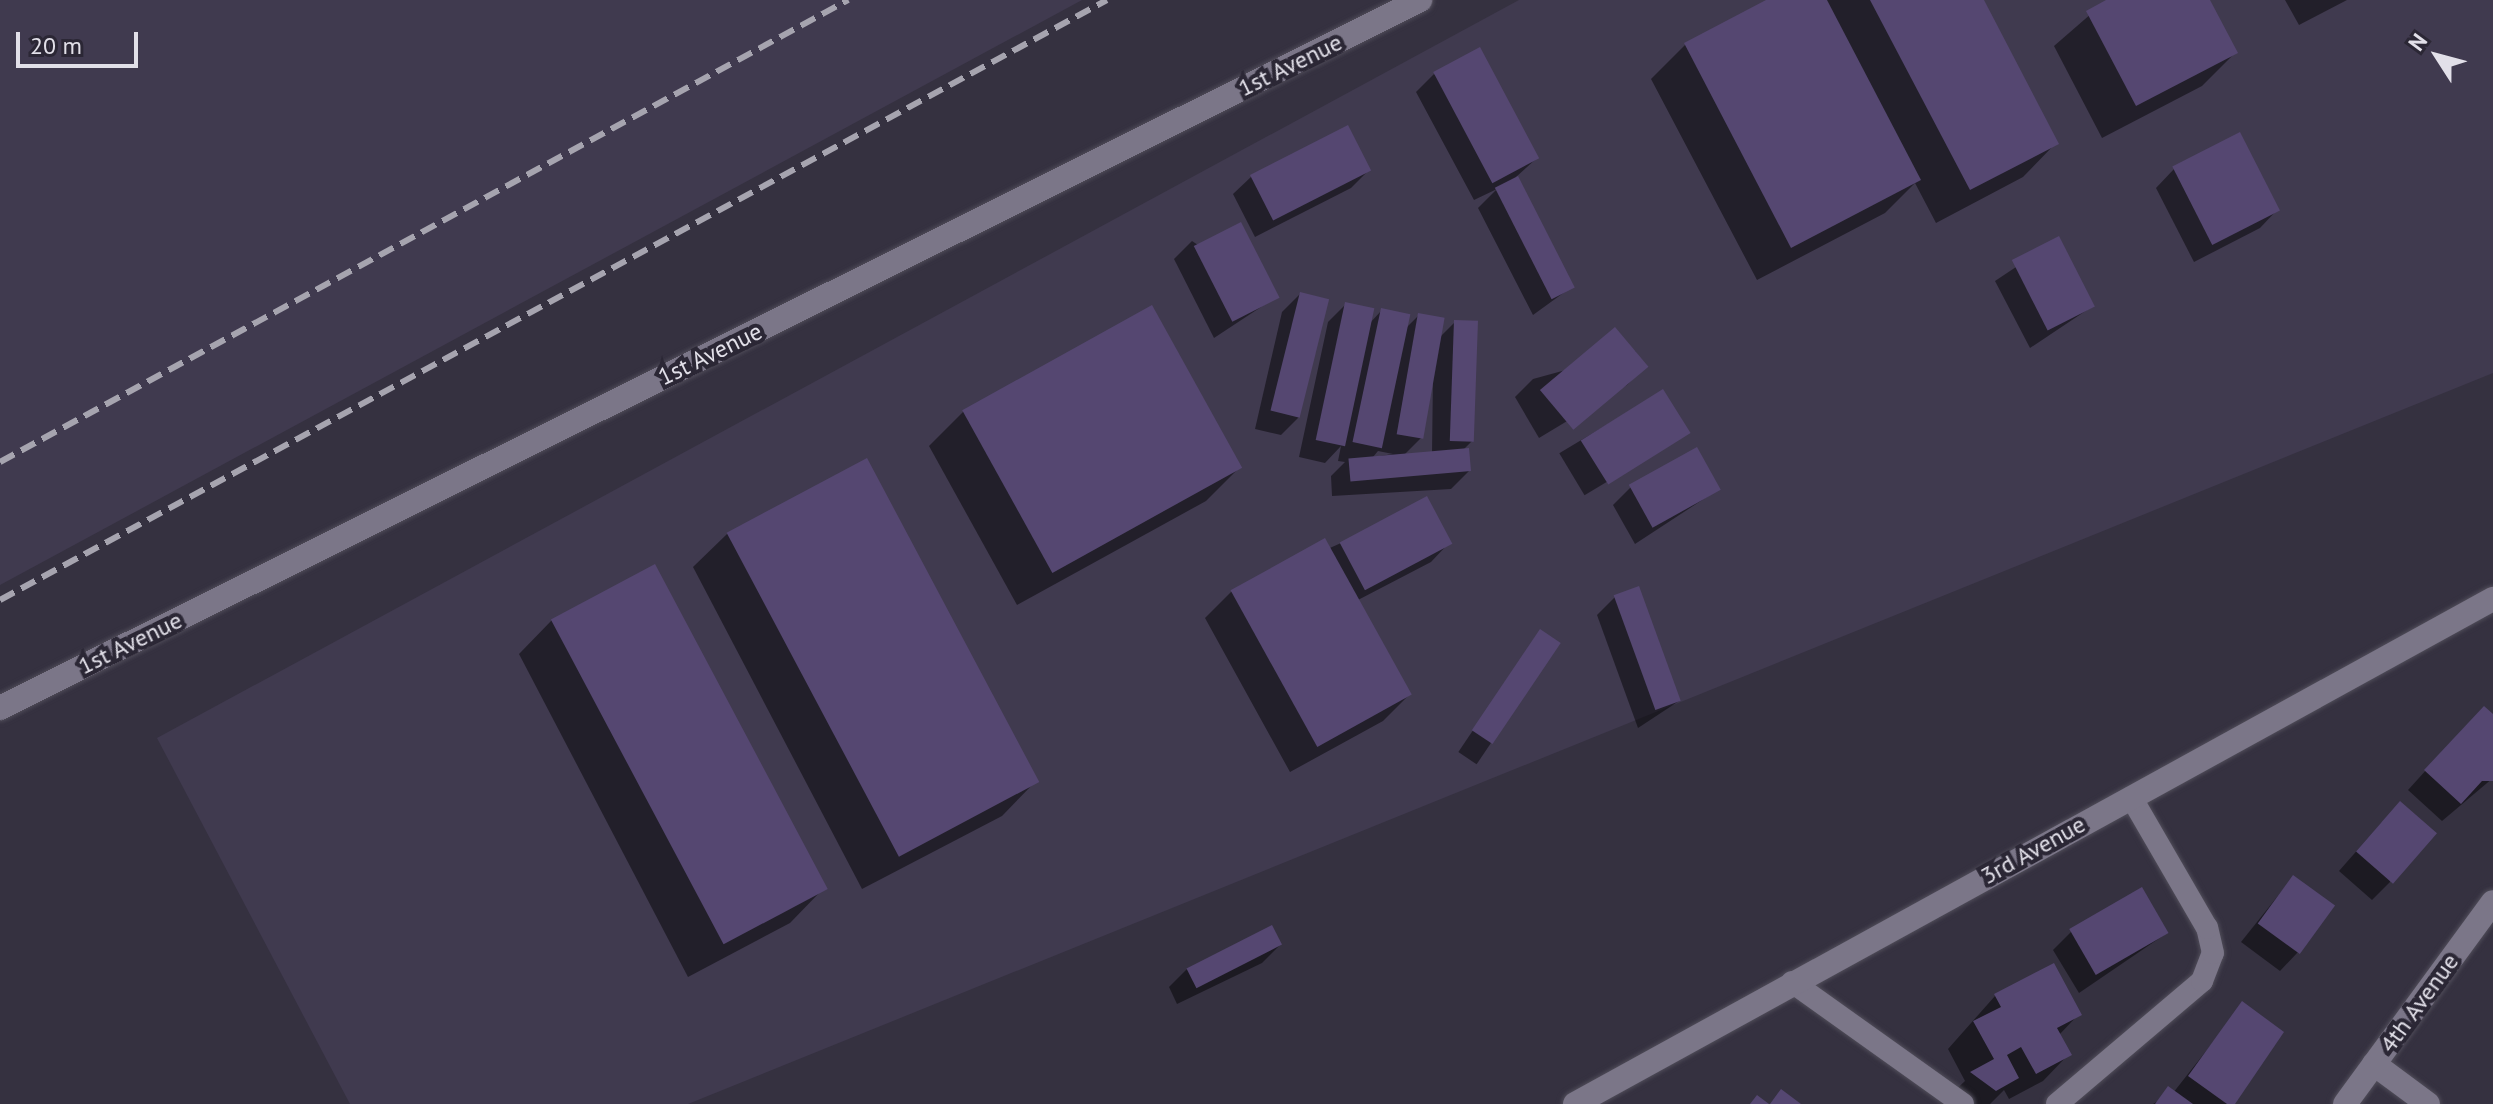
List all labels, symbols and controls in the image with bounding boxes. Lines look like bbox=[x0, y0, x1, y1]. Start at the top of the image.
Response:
scale bar bbox=[20, 16, 142, 66]
north arrow bbox=[2397, 16, 2477, 96]
street label: 1st Avenue bbox=[1233, 27, 1347, 103]
text: N bbox=[2402, 28, 2433, 56]
text: 20 m bbox=[30, 30, 82, 61]
street label: 1st Avenue bbox=[653, 316, 767, 392]
street label: 1st Avenue bbox=[73, 605, 187, 681]
street label: 3rd Avenue bbox=[1976, 809, 2090, 891]
street label: 4th Avenue bbox=[2373, 948, 2465, 1058]

